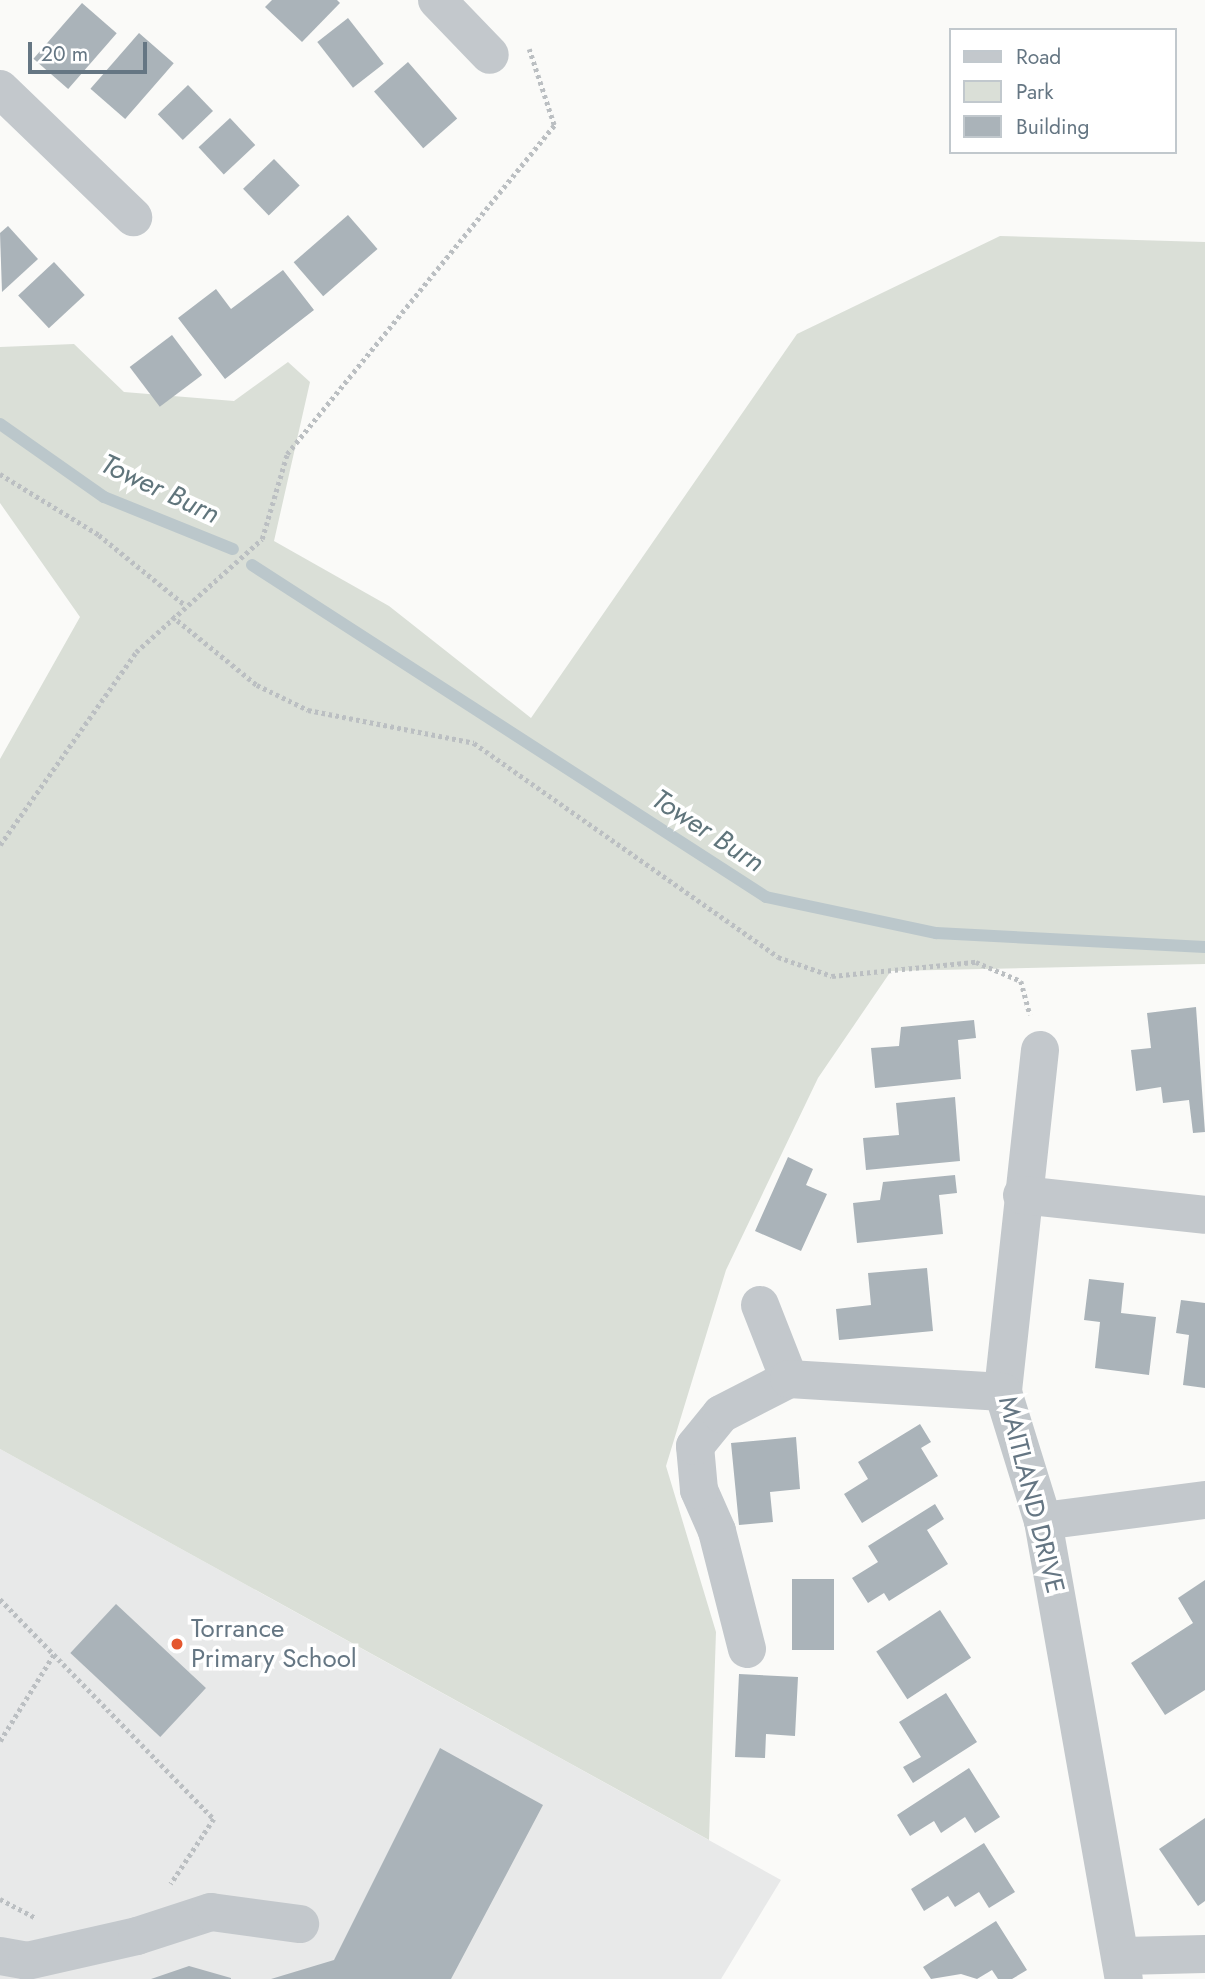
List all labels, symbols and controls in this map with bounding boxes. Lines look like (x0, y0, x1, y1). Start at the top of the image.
scale bar (32, 28, 150, 72)
legend (950, 28, 1177, 154)
text: 20 m (41, 39, 88, 69)
text: Road (1016, 42, 1061, 72)
text: Park (1016, 77, 1053, 107)
text: Building (1016, 112, 1089, 142)
water label: Tower Burn (95, 447, 225, 531)
water label: Tower Burn (646, 782, 770, 880)
street label: MAITLAND DRIVE (991, 1393, 1071, 1597)
place label: Torrance Primary School (191, 1613, 357, 1674)
marker: Torrance Primary School (169, 1636, 185, 1652)

